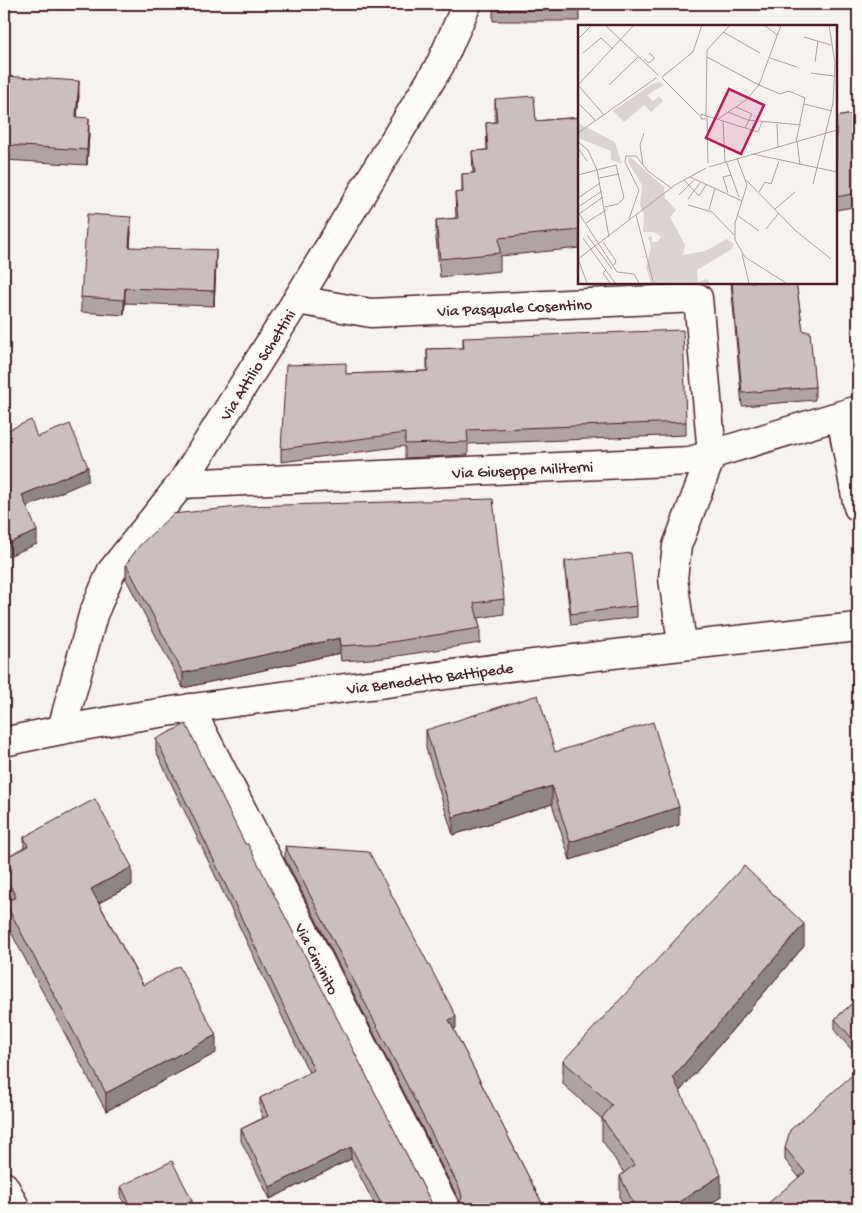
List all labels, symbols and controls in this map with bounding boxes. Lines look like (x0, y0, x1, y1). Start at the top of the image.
inset map (578, 25, 837, 284)
street label: Via Pasquale Cosentino (436, 297, 593, 323)
street label: Via Attilio Schettini (217, 307, 302, 426)
street label: Via Giuseppe Militerni (451, 459, 594, 485)
street label: Via Benedetto Battipede (345, 660, 515, 701)
street label: Via Ciminito (288, 920, 341, 999)

